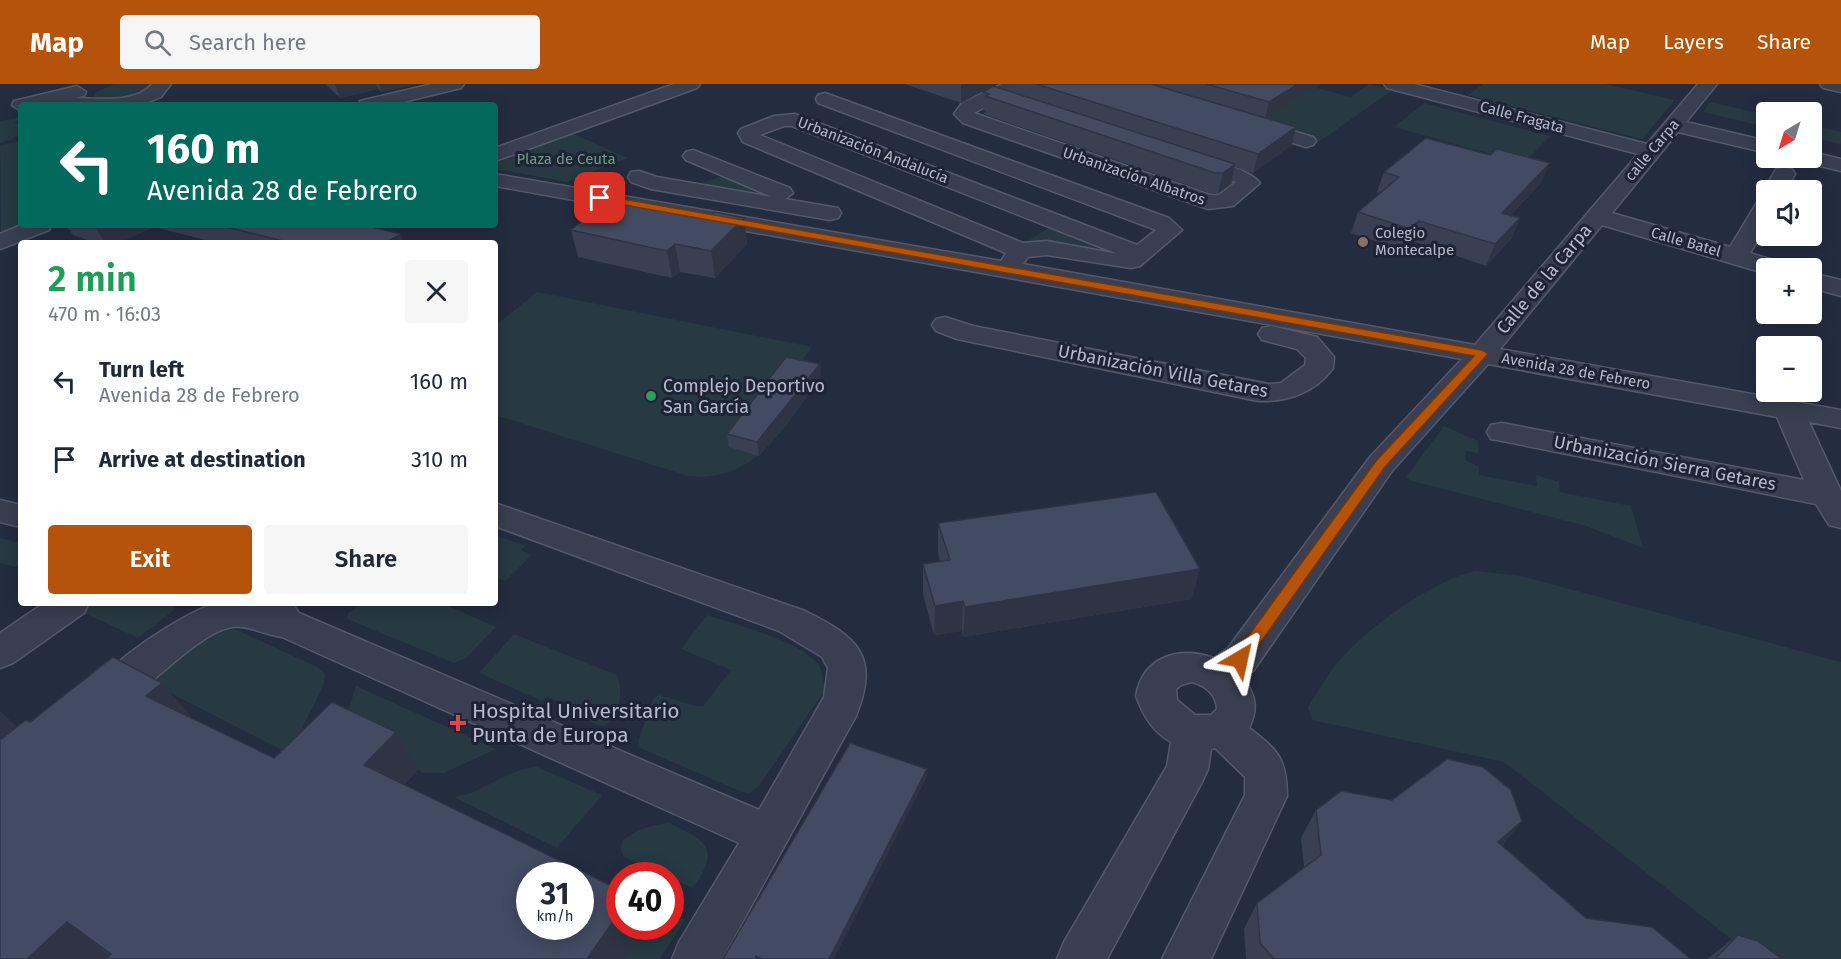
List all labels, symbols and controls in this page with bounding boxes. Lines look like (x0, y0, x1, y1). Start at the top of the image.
search box (120, 15, 540, 69)
text: Map (30, 26, 84, 59)
icon: search (141, 26, 174, 59)
text: Search here (189, 29, 307, 56)
text: Map (1590, 29, 1630, 55)
text: Layers (1663, 29, 1724, 55)
text: Share (1757, 29, 1811, 55)
street label: Calle Fragata (1478, 97, 1566, 137)
north arrow (1756, 102, 1822, 168)
map controls (1756, 102, 1822, 402)
street label: Urbanización Andalucía (795, 113, 951, 187)
street label: calle Carpa (1621, 115, 1683, 185)
text: 160 m (147, 124, 260, 174)
icon: left (48, 126, 126, 204)
street label: Urbanización Albatros (1060, 143, 1208, 209)
park label: Plaza de Ceuta (516, 150, 616, 168)
pin (574, 172, 625, 223)
text: Avenida 28 de Febrero (147, 175, 418, 207)
button: sound (1756, 180, 1822, 246)
icon: arrive (583, 181, 616, 214)
street label: Calle de la Carpa (1492, 220, 1596, 338)
street label: Calle Batel (1649, 223, 1724, 261)
place label: Colegio Montecalpe (1375, 224, 1454, 259)
marker: Colegio Montecalpe (1356, 235, 1370, 249)
text: 2 min (48, 257, 137, 301)
button: + (1756, 258, 1822, 324)
button: close (405, 260, 468, 323)
text: 470 m · 16:03 (48, 302, 161, 326)
button: − (1756, 336, 1822, 402)
street label: Urbanización Villa Getares (1056, 340, 1270, 402)
street label: Avenida 28 de Febrero (1500, 349, 1652, 393)
text: Turn left (99, 356, 184, 383)
icon: left (48, 365, 81, 398)
text: 160 m (410, 368, 468, 395)
place label: Complejo Deportivo San García (663, 375, 825, 418)
text: Avenida 28 de Febrero (99, 383, 300, 407)
marker: Complejo Deportivo San García (644, 389, 658, 403)
street label: Urbanización Sierra Getares (1552, 431, 1778, 495)
icon: arrive (48, 443, 81, 476)
text: Arrive at destination (99, 446, 306, 473)
text: 310 m (411, 446, 468, 473)
button: Exit (48, 525, 252, 594)
button: Share (264, 525, 468, 594)
position arrow (1208, 627, 1272, 691)
place label: Hospital Universitario Punta de Europa (472, 698, 680, 748)
marker: Hospital Universitario Punta de Europa (449, 714, 467, 732)
speed limit sign: 40 (606, 862, 684, 940)
text: 31 (541, 876, 569, 912)
text: km/h (536, 907, 574, 925)

